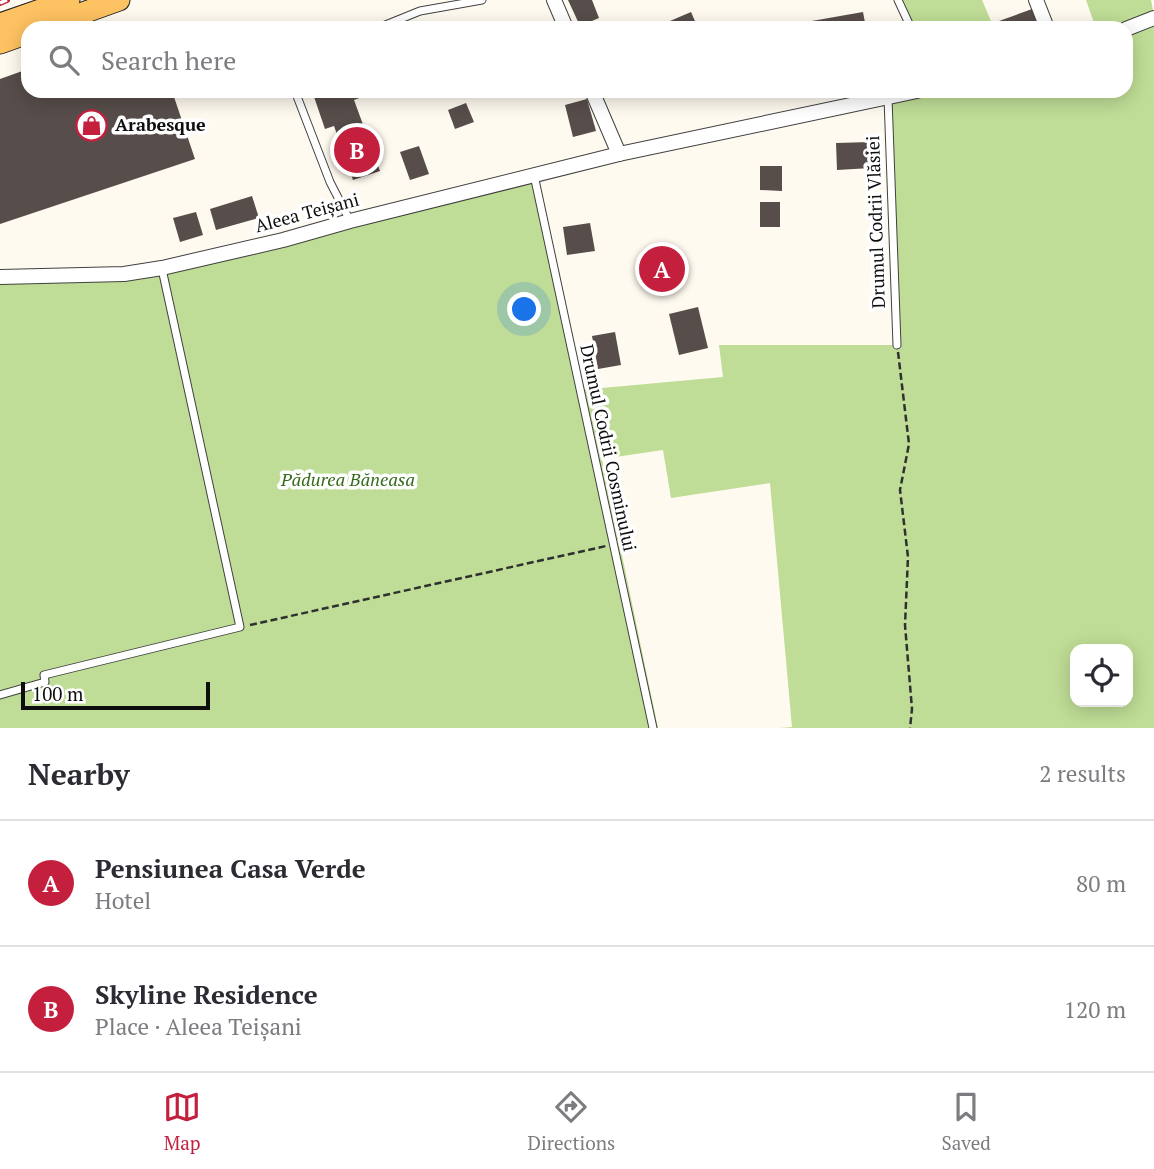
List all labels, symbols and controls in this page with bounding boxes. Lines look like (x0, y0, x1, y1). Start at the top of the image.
search box (21, 21, 1133, 98)
icon: search (45, 41, 83, 79)
text: Search here (101, 43, 236, 77)
shop icon: Arabesque (75, 108, 109, 142)
place label: Arabesque (115, 112, 206, 136)
pin: B (334, 124, 380, 176)
street label: Drumul Codrii Vlăsiei (860, 135, 890, 309)
street label: Aleea Teișani (252, 187, 361, 237)
pin: A (639, 243, 685, 295)
your location (507, 292, 541, 326)
street label: Drumul Codrii Cosminului (575, 342, 643, 553)
park label: Pădurea Băneasa (280, 467, 415, 491)
map controls (1070, 644, 1133, 707)
button: locate (1070, 644, 1133, 707)
scale bar (21, 679, 210, 711)
text: 100 m (32, 681, 83, 706)
text: Nearby (28, 754, 130, 794)
text: 2 results (1039, 758, 1126, 789)
text: Pensiunea Casa Verde (95, 851, 366, 885)
text: A (43, 868, 59, 899)
text: 80 m (1076, 868, 1126, 899)
text: Hotel (95, 885, 151, 916)
text: Skyline Residence (95, 977, 318, 1011)
text: B (44, 994, 58, 1025)
text: 120 m (1064, 994, 1126, 1025)
text: Place · Aleea Teișani (95, 1011, 302, 1042)
tab: Map (163, 1088, 201, 1155)
tab: Directions (528, 1088, 615, 1155)
tab: Saved (942, 1088, 991, 1155)

